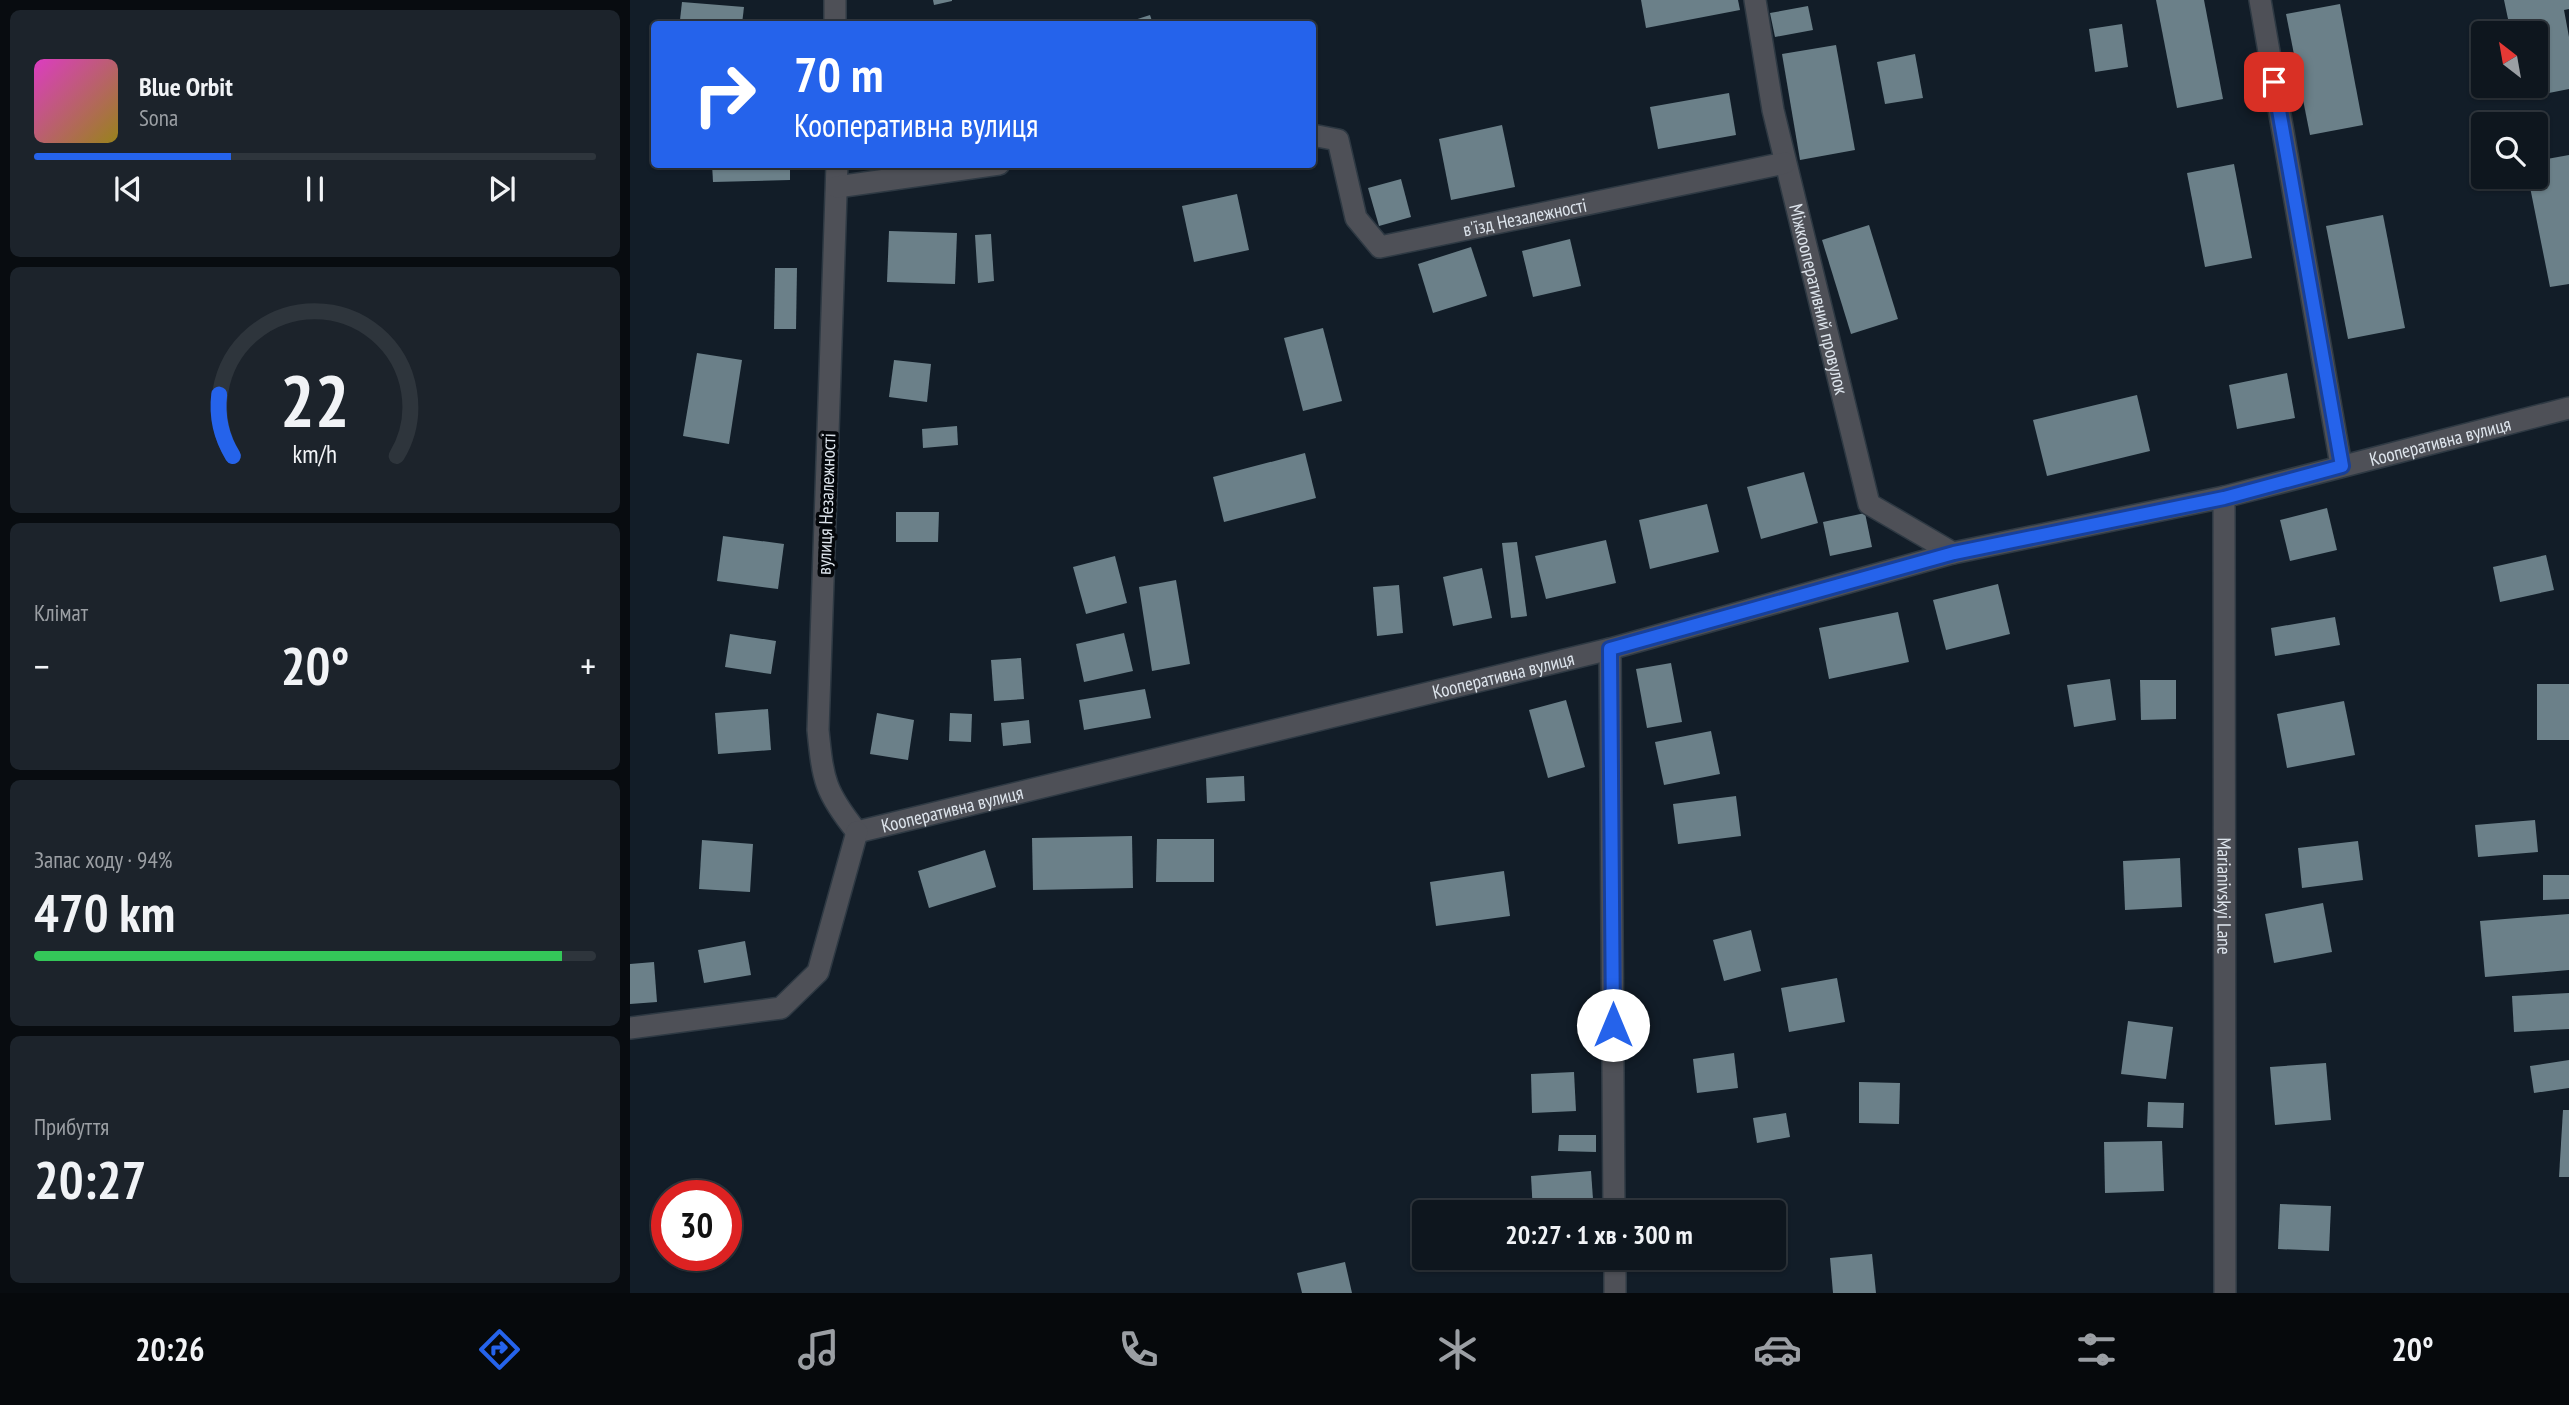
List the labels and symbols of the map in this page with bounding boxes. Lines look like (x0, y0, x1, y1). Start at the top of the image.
north arrow (2471, 21, 2548, 98)
pin (2244, 52, 2304, 112)
street label: в'їзд Незалежності (1461, 192, 1589, 242)
street label: Міжкооперативний провулок (1784, 201, 1854, 397)
street label: Кооперативна вулиця (2367, 411, 2513, 471)
street label: вулиця Незалежності (812, 433, 840, 575)
street label: Кооперативна вулиця (1430, 646, 1577, 704)
street label: Кооперативна вулиця (879, 780, 1026, 838)
street label: Marianivskyi Lane (2212, 837, 2237, 955)
position arrow (1576, 988, 1650, 1062)
speed limit sign: 30 (651, 1180, 742, 1271)

